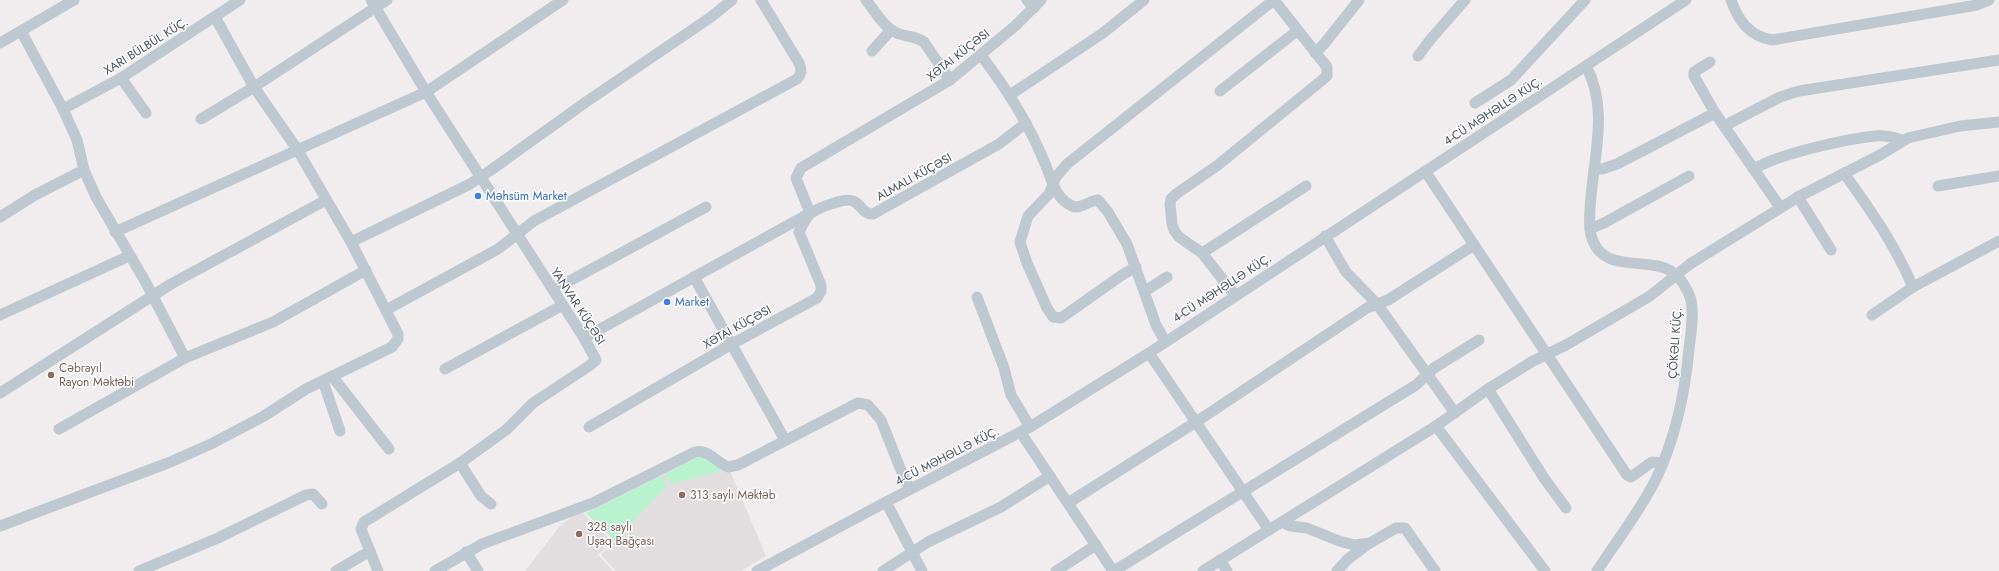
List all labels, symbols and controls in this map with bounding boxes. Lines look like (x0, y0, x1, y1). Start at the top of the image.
street label: XARI BÜLBÜL KÜÇ. (100, 13, 192, 79)
street label: XƏTAI KÜÇƏSI (923, 25, 993, 85)
street label: 4-CÜ MƏHƏLLƏ KÜÇ. (1440, 72, 1546, 150)
street label: ALMALI KÜÇƏSI (873, 149, 955, 205)
place label: Məhsüm Market (486, 187, 567, 205)
marker: Məhsüm Market (473, 191, 483, 201)
street label: 4-CÜ MƏHƏLLƏ KÜÇ. (1169, 249, 1275, 327)
street label: YANVAR KÜÇƏSI (546, 264, 610, 348)
place label: Market (675, 293, 709, 311)
marker: Market (662, 297, 672, 307)
street label: XƏTAI KÜÇƏSI (700, 301, 774, 353)
street label: ÇÖKƏLI KÜÇ. (1664, 307, 1686, 379)
place label: Cəbrayıl Rayon Məktəbi (59, 359, 134, 391)
marker: Cəbrayıl Rayon Məktəbi (46, 370, 56, 380)
street label: 4-CÜ MƏHƏLLƏ KÜÇ. (892, 422, 1002, 490)
place label: 313 saylı Məktəb (690, 486, 776, 504)
marker: 313 saylı Məktəb (677, 490, 687, 500)
place label: 328 saylı Uşaq Bağçası (587, 518, 654, 550)
marker: 328 saylı Uşaq Bağçası (574, 529, 584, 539)

